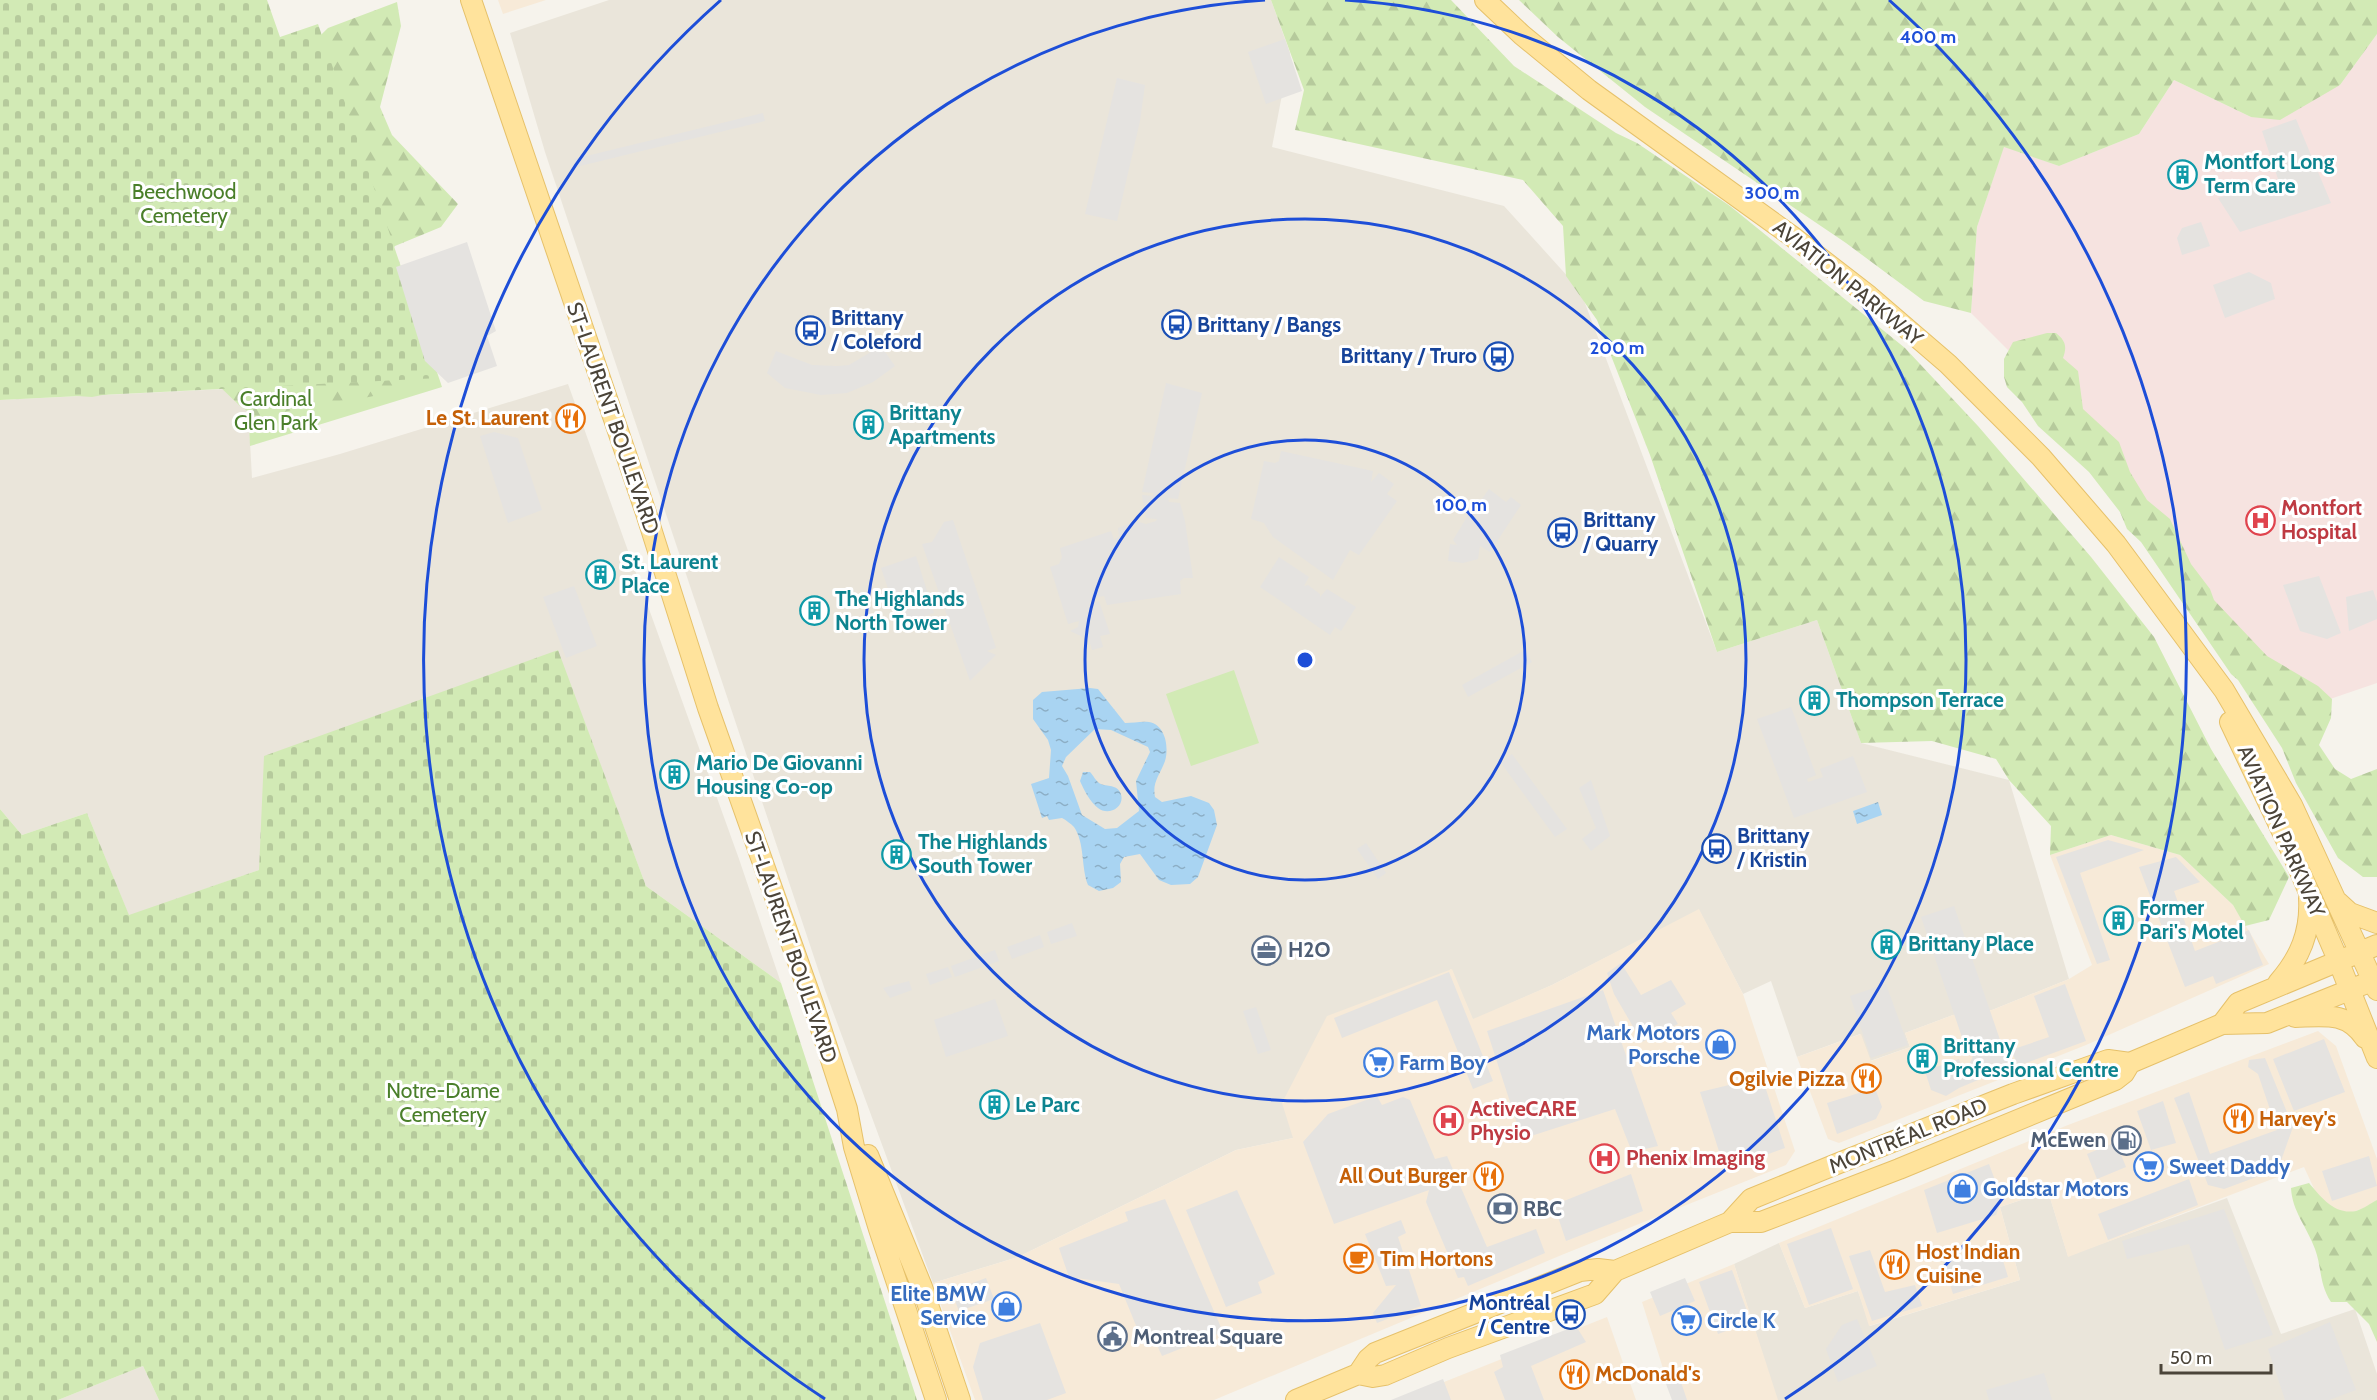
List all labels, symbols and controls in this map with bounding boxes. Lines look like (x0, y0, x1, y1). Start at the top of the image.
text: 400 m (1900, 26, 1956, 48)
place label: Montfort Long Term Care (2204, 149, 2335, 198)
building icon: Montfort Long Term Care (2167, 158, 2199, 190)
park label: Beechwood Cemetery (132, 179, 236, 228)
text: 300 m (1745, 182, 1799, 204)
street label: AVIATION PARKWAY (1768, 215, 1929, 351)
street label: ST-LAURENT BOULEVARD (562, 299, 665, 537)
place label: Brittany / Coleford (830, 305, 922, 354)
bus stop icon: Brittany / Bangs (1160, 309, 1192, 341)
place label: Brittany / Bangs (1197, 312, 1341, 337)
bus stop icon: Brittany / Coleford (794, 314, 826, 346)
text: 200 m (1590, 337, 1644, 359)
bus stop icon: Brittany / Truro (1482, 340, 1514, 372)
place label: Brittany / Truro (1340, 343, 1477, 368)
park label: Cardinal Glen Park (234, 386, 319, 435)
place label: Brittany Apartments (889, 400, 996, 449)
restaurant icon: Le St. Laurent (554, 402, 586, 434)
place label: Le St. Laurent (426, 405, 549, 430)
building icon: Brittany Apartments (852, 409, 884, 441)
text: 100 m (1435, 494, 1487, 516)
place label: Montfort Hospital (2281, 495, 2362, 544)
hospital icon: Montfort Hospital (2244, 504, 2276, 536)
place label: Brittany / Quarry (1582, 507, 1659, 556)
bus stop icon: Brittany / Quarry (1546, 516, 1578, 548)
place label: St. Laurent Place (621, 549, 718, 598)
building icon: St. Laurent Place (584, 558, 616, 590)
place label: The Highlands North Tower (835, 586, 964, 635)
building icon: The Highlands North Tower (798, 595, 830, 627)
centre of rings (1295, 650, 1315, 670)
building icon: Thompson Terrace (1799, 684, 1831, 716)
place label: Thompson Terrace (1836, 687, 2004, 712)
street label: AVIATION PARKWAY (2232, 741, 2331, 922)
place label: Mario De Giovanni Housing Co-op (696, 750, 863, 799)
building icon: Mario De Giovanni Housing Co-op (659, 759, 691, 791)
place label: Brittany / Kristin (1736, 823, 1810, 872)
street label: ST-LAURENT BOULEVARD (740, 828, 843, 1066)
place label: The Highlands South Tower (918, 829, 1047, 878)
bus stop icon: Brittany / Kristin (1700, 832, 1732, 864)
building icon: The Highlands South Tower (881, 838, 913, 870)
place label: Former Pari's Motel (2139, 895, 2244, 944)
building icon: Former Pari's Motel (2102, 904, 2134, 936)
building icon: Brittany Place (1871, 928, 1903, 960)
place label: Brittany Place (1908, 931, 2034, 956)
office icon: H2O (1251, 934, 1283, 966)
place label: H2O (1288, 937, 1330, 962)
place label: Mark Motors Porsche (1586, 1020, 1700, 1069)
shop icon: Mark Motors Porsche (1705, 1029, 1737, 1061)
place label: Brittany Professional Centre (1943, 1033, 2119, 1082)
building icon: Brittany Professional Centre (1906, 1042, 1938, 1074)
supermarket icon: Farm Boy (1362, 1047, 1394, 1079)
place label: Farm Boy (1399, 1050, 1486, 1075)
restaurant icon: Ogilvie Pizza (1850, 1063, 1882, 1095)
place label: Ogilvie Pizza (1729, 1066, 1846, 1091)
park label: Notre-Dame Cemetery (386, 1078, 500, 1127)
building icon: Le Parc (978, 1089, 1010, 1121)
place label: Le Parc (1015, 1092, 1080, 1117)
street label: MONTRÉAL ROAD (1825, 1092, 1991, 1179)
place label: ActiveCARE Physio (1470, 1096, 1577, 1145)
restaurant icon: Harvey's (2222, 1103, 2254, 1135)
hospital icon: ActiveCARE Physio (1433, 1105, 1465, 1137)
place label: Harvey's (2259, 1106, 2336, 1131)
fuel station icon: McEwen (2111, 1124, 2143, 1156)
place label: McEwen (2030, 1127, 2106, 1152)
hospital icon: Phenix Imaging (1589, 1142, 1621, 1174)
place label: Phenix Imaging (1626, 1145, 1766, 1170)
supermarket icon: Sweet Daddy (2132, 1151, 2164, 1183)
place label: Sweet Daddy (2169, 1154, 2291, 1179)
restaurant icon: All Out Burger (1472, 1160, 1504, 1192)
place label: All Out Burger (1339, 1163, 1467, 1188)
shop icon: Goldstar Motors (1946, 1173, 1978, 1205)
place label: Goldstar Motors (1983, 1176, 2129, 1201)
bank icon: RBC (1486, 1193, 1518, 1225)
place label: RBC (1523, 1196, 1562, 1221)
place label: Host Indian Cuisine (1916, 1239, 2020, 1288)
cafe icon: Tim Hortons (1343, 1243, 1375, 1275)
place label: Tim Hortons (1380, 1246, 1493, 1271)
restaurant icon: Host Indian Cuisine (1879, 1248, 1911, 1280)
place label: Elite BMW Service (890, 1281, 987, 1330)
shop icon: Elite BMW Service (991, 1290, 1023, 1322)
place label: Montréal / Centre (1469, 1290, 1550, 1339)
bus stop icon: Montréal / Centre (1555, 1299, 1587, 1331)
supermarket icon: Circle K (1670, 1305, 1702, 1337)
place label: Circle K (1707, 1308, 1777, 1333)
public building icon: Montreal Square (1096, 1321, 1128, 1353)
place label: Montreal Square (1133, 1324, 1283, 1349)
scale bar (2161, 1337, 2270, 1375)
text: 50 m (2170, 1347, 2212, 1369)
restaurant icon: McDonald's (1558, 1358, 1590, 1390)
place label: McDonald's (1595, 1361, 1701, 1386)

